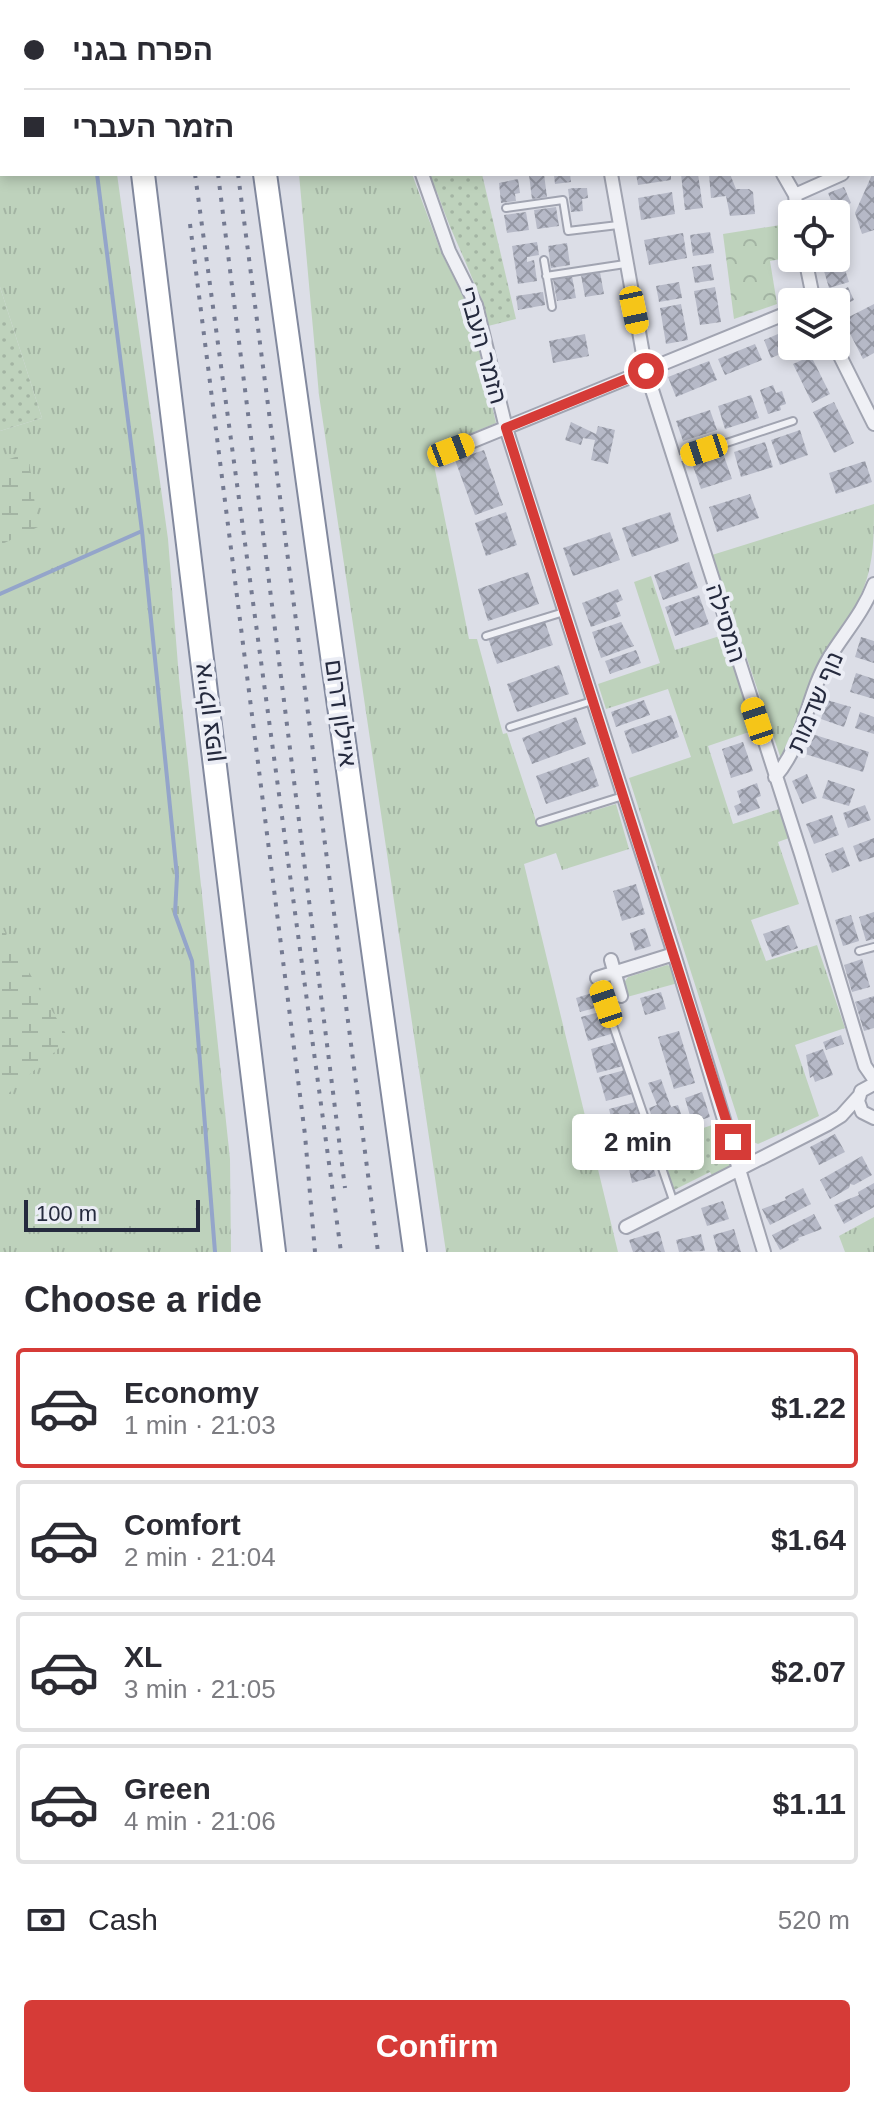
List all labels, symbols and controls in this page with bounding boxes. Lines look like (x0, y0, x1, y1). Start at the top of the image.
text: הפרח בגני (72, 33, 213, 66)
text: הזמר העברי (72, 110, 234, 143)
map controls (778, 200, 850, 360)
button: locate (778, 200, 850, 272)
street label: הזמר העברי (453, 283, 513, 407)
car (617, 284, 651, 336)
button: layers (778, 288, 850, 360)
route start (628, 353, 664, 389)
car (424, 430, 478, 470)
car (677, 431, 731, 469)
street label: המסילה (701, 580, 751, 666)
street label: נוף שדמות (782, 648, 848, 756)
street label: איילון דרום (320, 658, 362, 768)
street label: איילון צפון (189, 662, 227, 764)
car (738, 694, 776, 748)
car (587, 977, 625, 1031)
callout: 2 min (573, 1114, 705, 1170)
route end (715, 1124, 751, 1160)
text: 2 min (604, 1127, 672, 1157)
scale bar (24, 1196, 200, 1232)
text: 100 m (36, 1201, 97, 1226)
text: Choose a ride (24, 1279, 262, 1320)
icon: car (28, 1372, 100, 1444)
text: Economy (124, 1376, 259, 1409)
text: $1.22 (771, 1391, 846, 1424)
text: 1 min · 21:03 (124, 1410, 276, 1440)
icon: car (28, 1504, 100, 1576)
text: Comfort (124, 1508, 241, 1541)
text: $1.64 (771, 1523, 846, 1556)
text: 2 min · 21:04 (124, 1542, 276, 1572)
icon: car (28, 1636, 100, 1708)
text: XL (124, 1640, 162, 1673)
text: $2.07 (771, 1655, 846, 1688)
text: 3 min · 21:05 (124, 1674, 276, 1704)
icon: car (28, 1768, 100, 1840)
text: Green (124, 1772, 211, 1805)
text: $1.11 (773, 1787, 846, 1820)
text: 4 min · 21:06 (124, 1806, 276, 1836)
icon: cash (24, 1898, 68, 1942)
text: Cash (88, 1903, 158, 1936)
text: 520 m (778, 1905, 850, 1935)
button: Confirm (24, 2000, 850, 2092)

